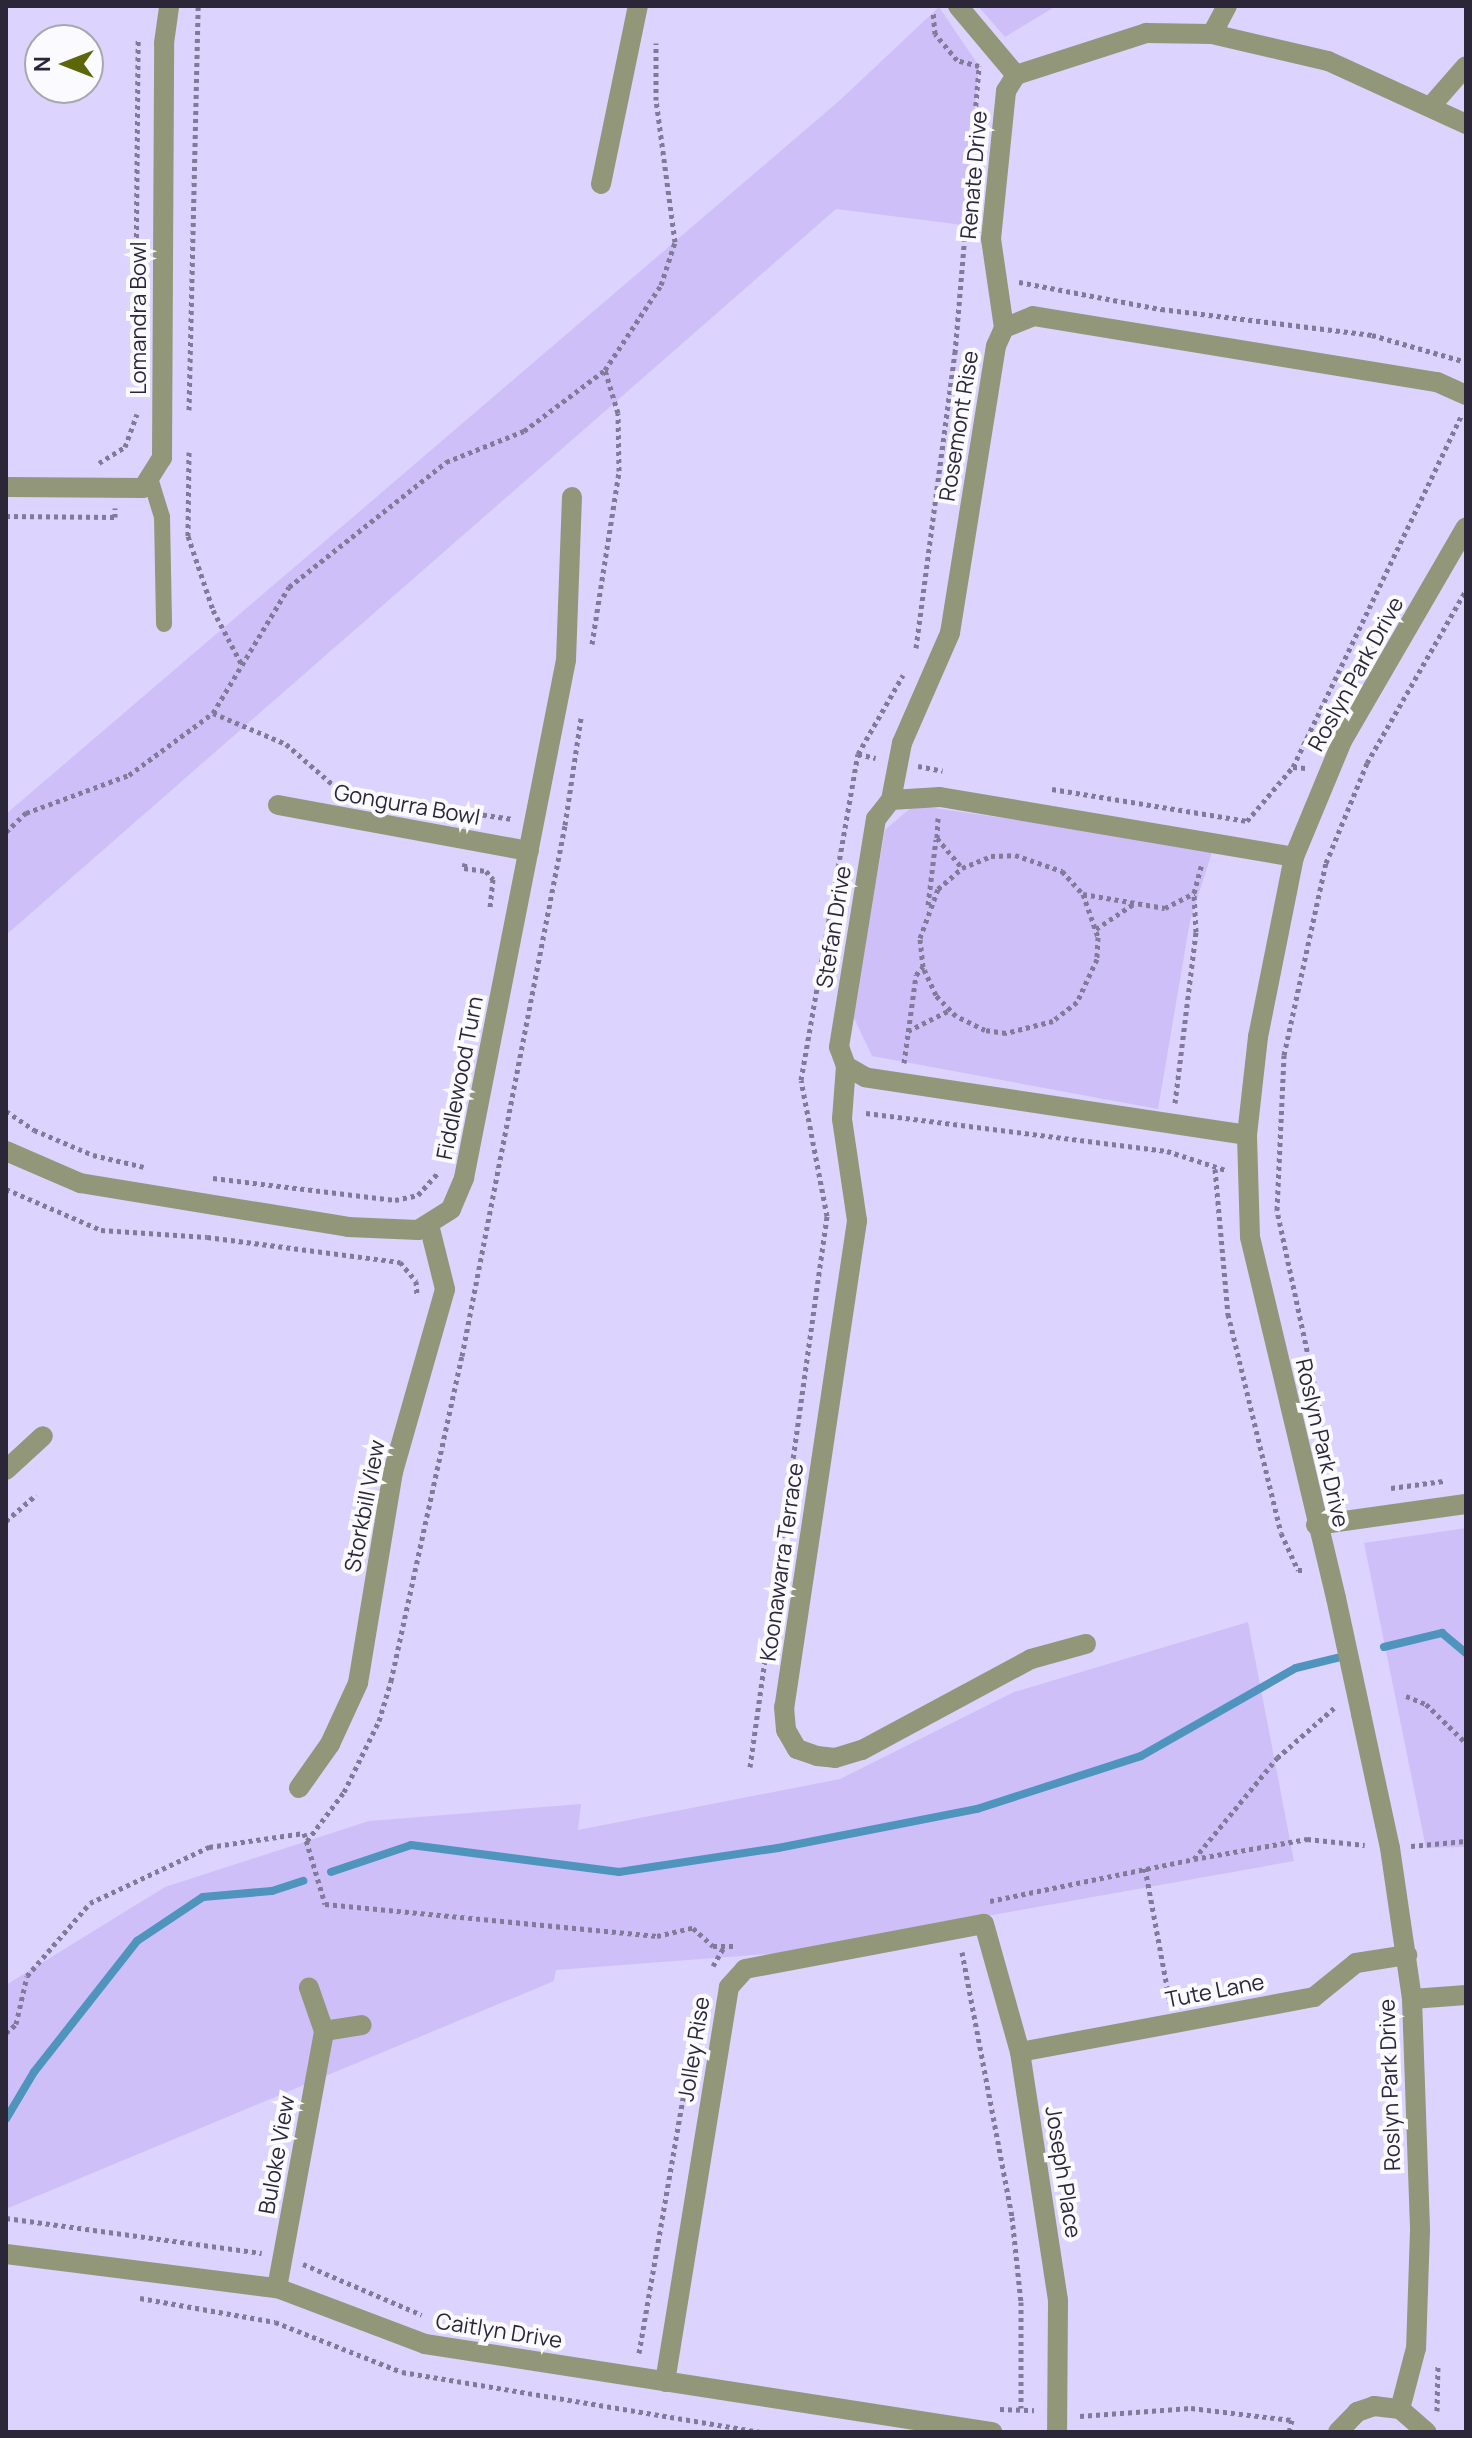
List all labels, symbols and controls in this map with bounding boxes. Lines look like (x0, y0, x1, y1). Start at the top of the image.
north arrow (24, 24, 104, 104)
text: N (27, 56, 57, 72)
street label: Renate Drive (955, 110, 993, 240)
street label: Lomandra Bowl (126, 241, 152, 395)
street label: Rosemont Rise (934, 349, 984, 503)
street label: Roslyn Park Drive (1303, 592, 1409, 756)
street label: Gongurra Bowl (332, 779, 482, 831)
street label: Stefan Drive (811, 864, 857, 990)
street label: Fiddlewood Turn (431, 994, 489, 1162)
street label: Roslyn Park Drive (1290, 1356, 1354, 1530)
street label: Storkbill View (339, 1438, 391, 1574)
street label: Koonawarra Terrace (755, 1461, 809, 1663)
street label: Tute Lane (1163, 1968, 1267, 2014)
street label: Jolley Rise (673, 1995, 715, 2103)
street label: Roslyn Park Drive (1374, 1998, 1406, 2172)
street label: Buloke View (254, 2094, 300, 2216)
street label: Joseph Place (1040, 2104, 1086, 2240)
street label: Caitlyn Drive (434, 2308, 564, 2354)

